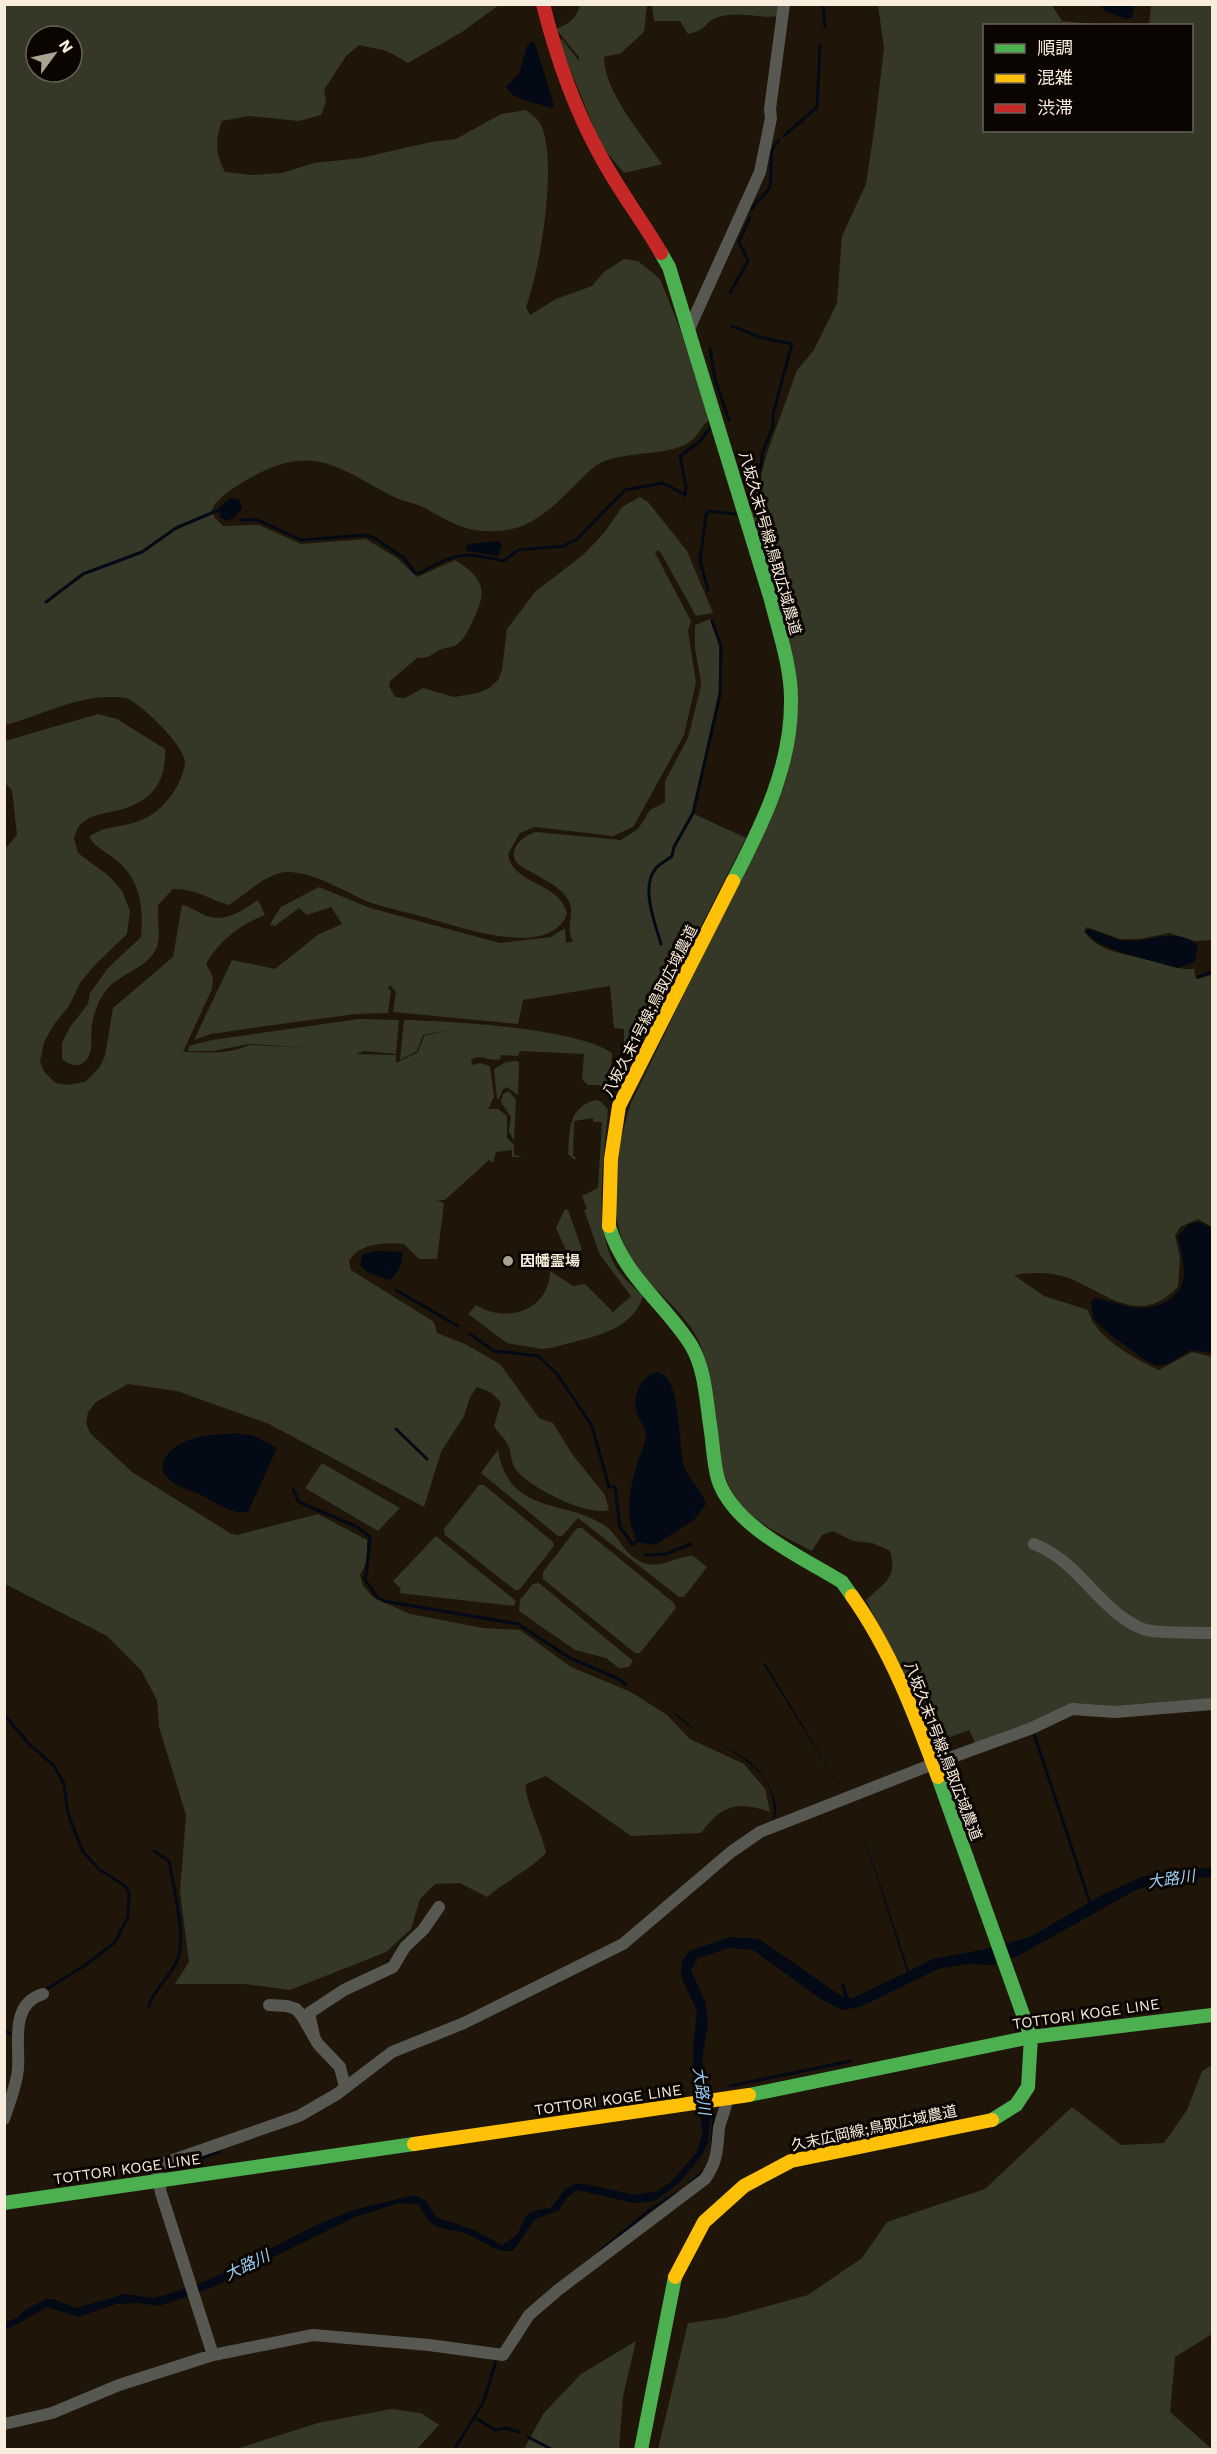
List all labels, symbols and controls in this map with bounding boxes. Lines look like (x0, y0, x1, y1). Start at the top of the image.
north arrow (24, 24, 84, 84)
legend (983, 24, 1193, 132)
text: N (55, 36, 77, 56)
text: 順調 (1037, 37, 1073, 58)
text: 混雑 (1037, 67, 1073, 88)
text: 渋滞 (1037, 97, 1073, 118)
street label: 八坂久末1号線;鳥取広域農道 (735, 449, 805, 637)
street label: 八坂久末1号線;鳥取広域農道 (599, 922, 701, 1100)
place label: 因幡霊場 (520, 1252, 580, 1270)
marker: 因幡霊場 (501, 1254, 515, 1268)
street label: 八坂久末1号線;鳥取広域農道 (900, 1659, 986, 1843)
water label: 大路川 (1146, 1866, 1198, 1892)
street label: TOTTORI KOGE LINE (1011, 1995, 1161, 2033)
water label: 大路川 (690, 2066, 715, 2118)
street label: TOTTORI KOGE LINE (533, 2081, 683, 2119)
street label: 久末広岡線;鳥取広域農道 (789, 2102, 959, 2154)
street label: TOTTORI KOGE LINE (52, 2150, 202, 2188)
water label: 大路川 (221, 2245, 275, 2284)

